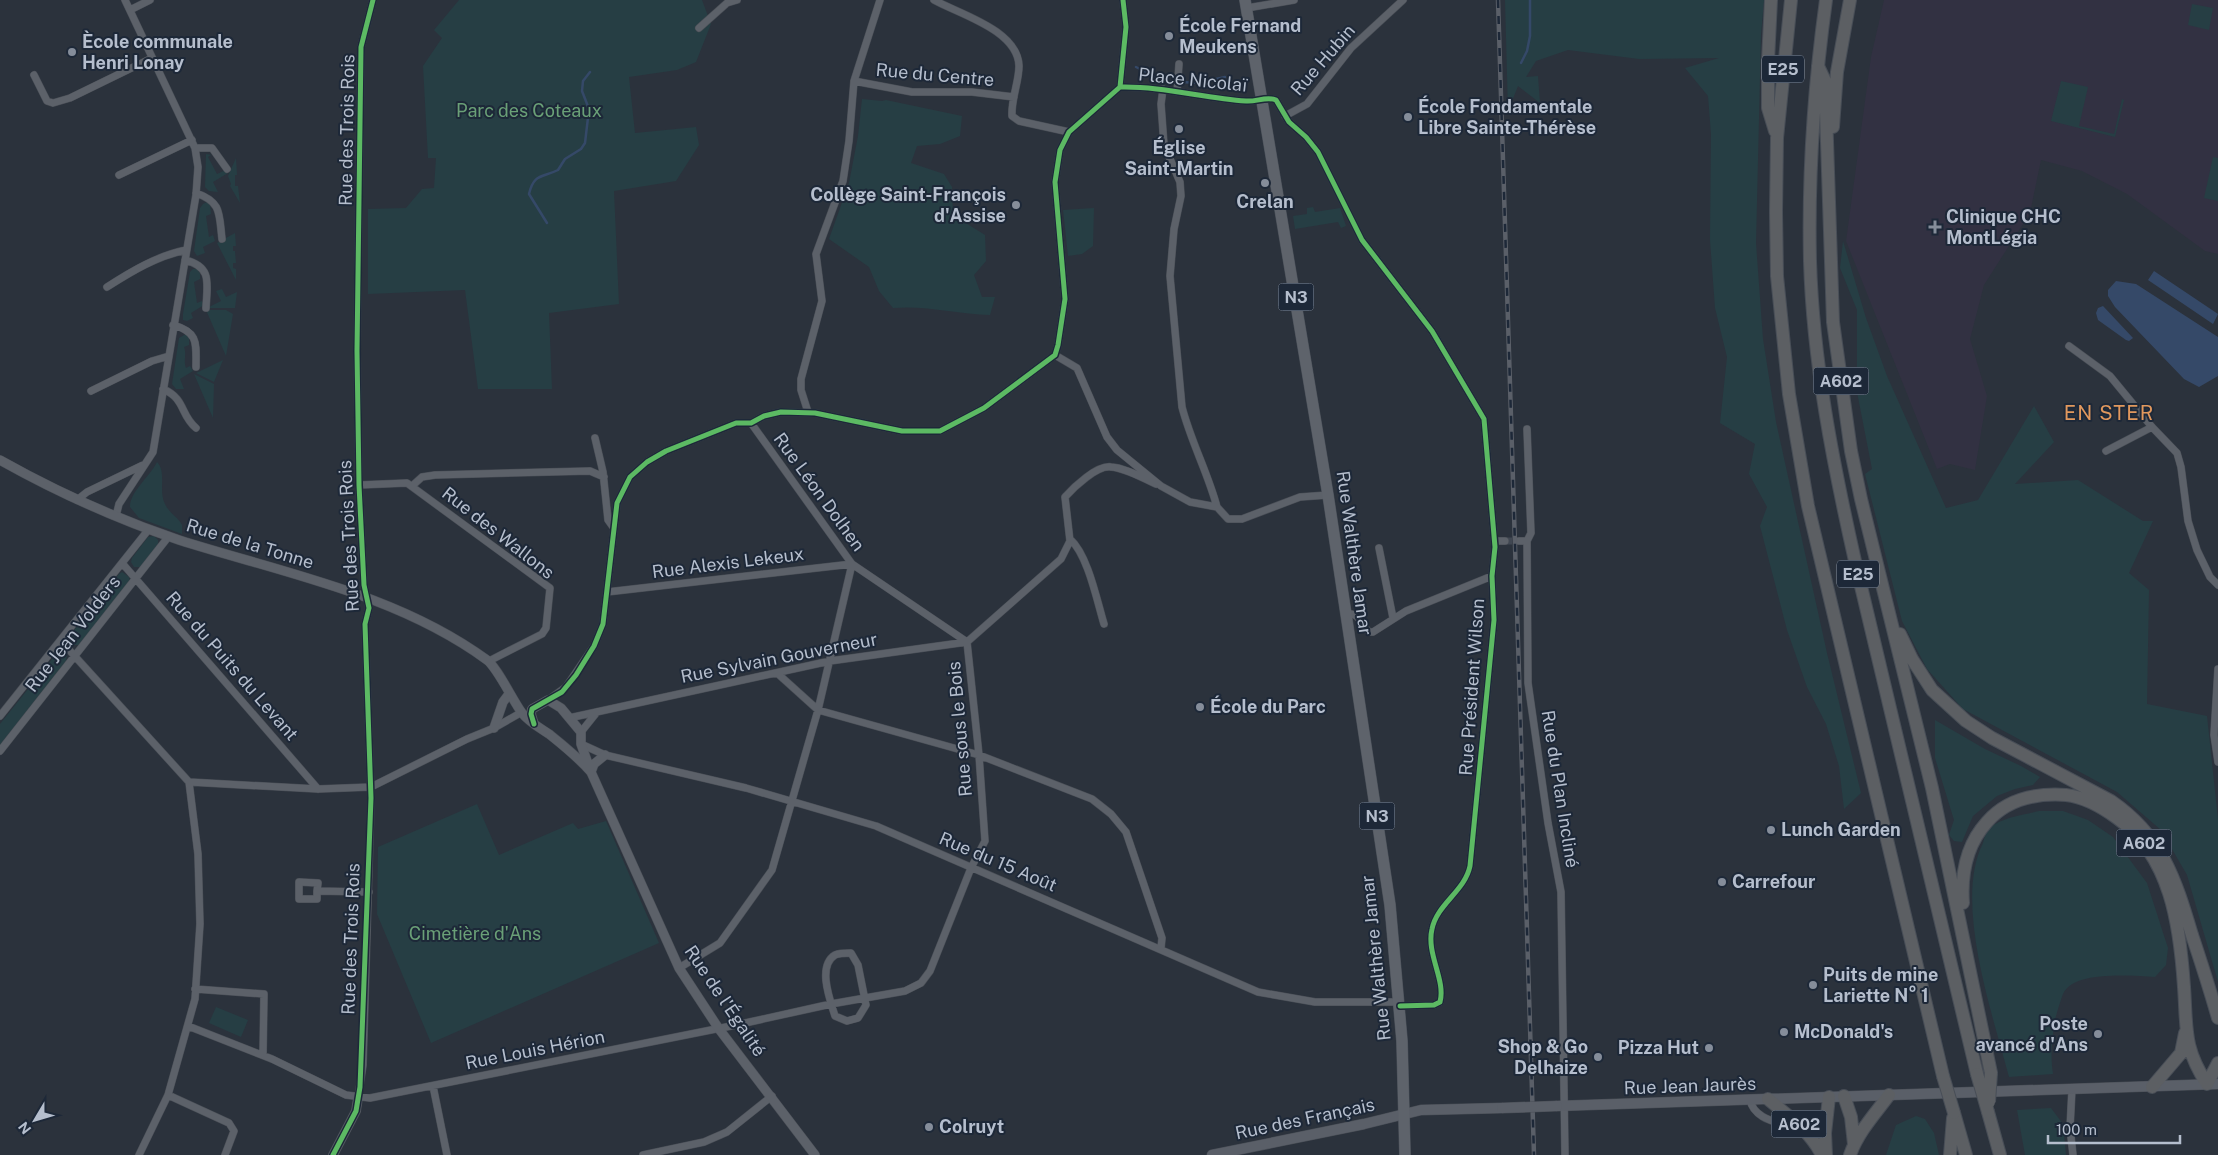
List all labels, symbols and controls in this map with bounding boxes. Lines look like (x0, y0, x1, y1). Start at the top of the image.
place label: École Fernand Meukens (1179, 14, 1301, 57)
street label: Rue Hubin (1286, 20, 1359, 99)
place label: Ècole communale Henri Lonay (82, 30, 233, 73)
marker: École Fernand Meukens (1163, 30, 1175, 42)
marker: Ècole communale Henri Lonay (66, 46, 78, 58)
street label: Rue des Trois Rois (335, 54, 358, 206)
road number: E25 (1762, 56, 1804, 82)
street label: Rue du Centre (875, 59, 995, 90)
street label: Place Nicolaï (1137, 63, 1249, 96)
place label: École Fondamentale Libre Sainte-Thérèse (1418, 95, 1596, 138)
park label: Parc des Coteaux (456, 100, 602, 121)
marker: École Fondamentale Libre Sainte-Thérèse (1402, 111, 1414, 123)
marker: Église Saint-Martin (1173, 123, 1185, 135)
place label: Église Saint-Martin (1124, 136, 1234, 179)
marker: Crelan (1259, 177, 1271, 189)
place label: Collège Saint-François d'Assise (810, 184, 1006, 226)
place label: Crelan (1236, 191, 1294, 212)
marker: Collège Saint-François d'Assise (1010, 199, 1022, 211)
place label: Clinique CHC MontLégia (1946, 206, 2061, 248)
marker: Clinique CHC MontLégia (1928, 220, 1942, 234)
road number: N3 (1278, 284, 1314, 310)
road number: A602 (1814, 368, 1868, 394)
district label: EN STER (2064, 401, 2154, 425)
street label: Rue Léon Dolhen (769, 428, 869, 555)
street label: Rue des Trois Rois (334, 460, 363, 612)
street label: Rue Walthère Jamar (1333, 469, 1376, 637)
street label: Rue des Wallons (438, 482, 559, 583)
street label: Rue de la Tonne (184, 514, 316, 573)
street label: Rue Alexis Lekeux (651, 543, 805, 582)
road number: E25 (1837, 560, 1879, 588)
street label: Rue Jean Volders (21, 571, 125, 696)
street label: Rue du Puits du Levant (162, 587, 303, 744)
street label: Rue Président Wilson (1455, 598, 1488, 776)
street label: Rue Sylvain Gouverneur (679, 628, 879, 687)
street label: Rue sous le Bois (943, 661, 976, 797)
place label: École du Parc (1210, 695, 1326, 717)
marker: École du Parc (1194, 701, 1206, 713)
street label: Rue du Plan Incliné (1538, 709, 1583, 869)
road number: N3 (1360, 802, 1394, 829)
place label: Lunch Garden (1781, 819, 1901, 840)
marker: Lunch Garden (1765, 824, 1777, 836)
street label: Rue du 15 Août (936, 827, 1060, 896)
road number: A602 (2116, 830, 2172, 856)
street label: Rue des Trois Rois (337, 863, 364, 1015)
place label: Carrefour (1732, 871, 1816, 892)
street label: Rue Walthère Jamar (1356, 874, 1395, 1042)
marker: Carrefour (1716, 876, 1728, 888)
park label: Cimetière d'Ans (409, 923, 541, 944)
street label: Rue de l'Égalité (680, 941, 771, 1060)
place label: Puits de mine Lariette N° 1 (1823, 964, 1938, 1006)
marker: Puits de mine Lariette N° 1 (1807, 979, 1819, 991)
place label: Poste avancé d'Ans (1975, 1013, 2088, 1055)
place label: McDonald's (1794, 1021, 1893, 1042)
street label: Rue Louis Hérion (463, 1026, 606, 1073)
marker: McDonald's (1778, 1026, 1790, 1038)
marker: Poste avancé d'Ans (2092, 1028, 2104, 1040)
place label: Shop & Go Delhaize (1497, 1036, 1588, 1078)
place label: Pizza Hut (1618, 1037, 1699, 1058)
marker: Pizza Hut (1703, 1042, 1715, 1054)
marker: Shop & Go Delhaize (1592, 1051, 1604, 1063)
street label: Rue Jean Jaurès (1623, 1073, 1756, 1098)
street label: Rue des Français (1233, 1093, 1376, 1144)
north arrow (10, 1095, 60, 1145)
road number: A602 (1772, 1110, 1826, 1138)
scale bar (2048, 1112, 2180, 1144)
place label: Colruyt (939, 1116, 1004, 1137)
text: N (15, 1119, 34, 1137)
marker: Colruyt (923, 1121, 935, 1133)
text: 100 m (2056, 1121, 2097, 1138)

